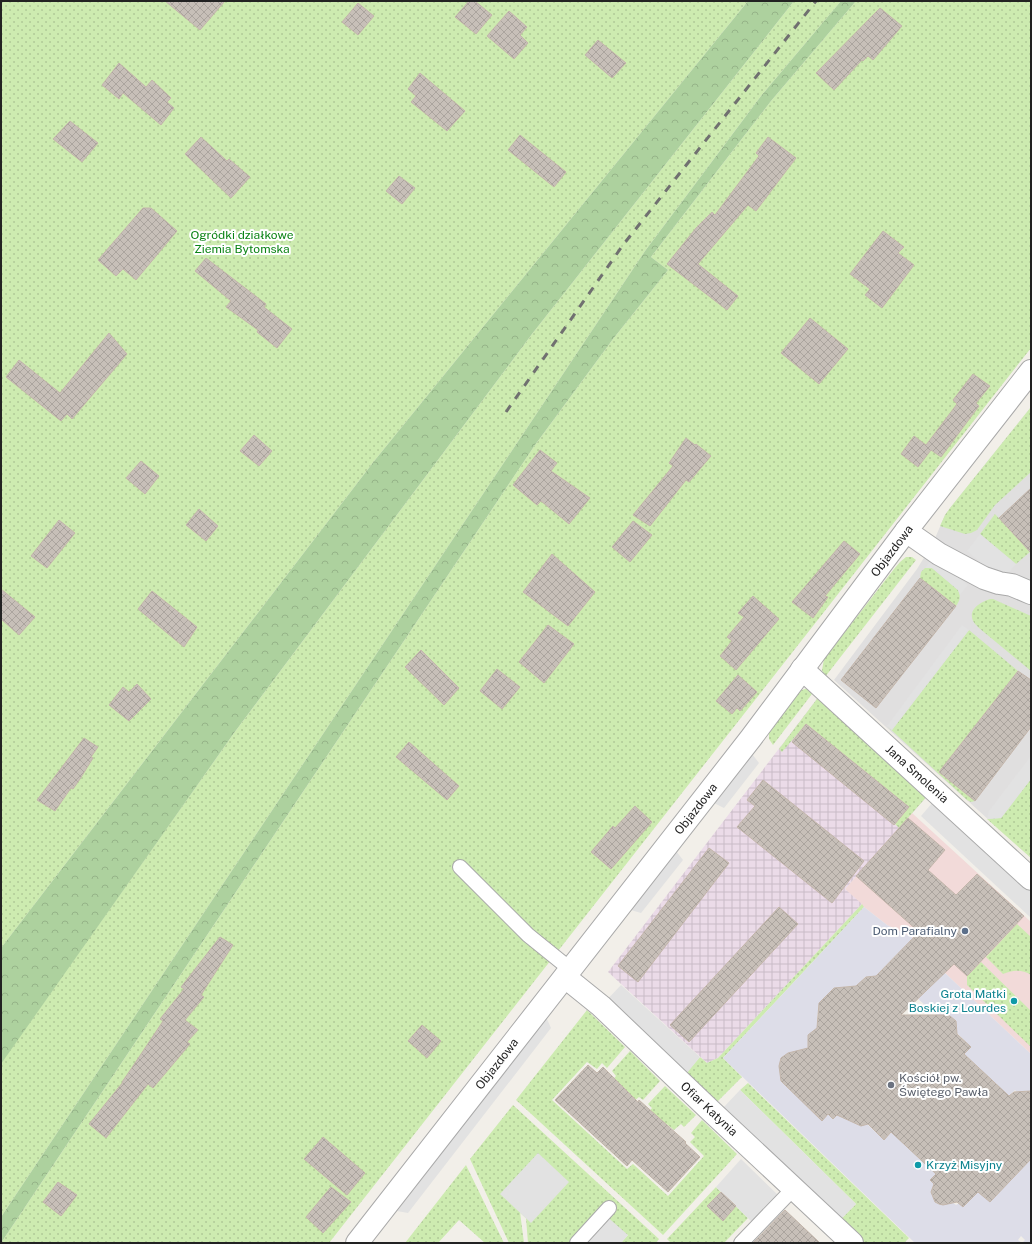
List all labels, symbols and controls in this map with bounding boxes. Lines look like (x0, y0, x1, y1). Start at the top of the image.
park label: Ogródki działkowe Ziemia Bytomska (190, 228, 294, 256)
street label: Objazdowa (868, 522, 916, 580)
street label: Jana Smolenia (883, 742, 951, 806)
street label: Objazdowa (672, 781, 720, 837)
place label: Dom Parafialny (873, 924, 958, 938)
marker: Dom Parafialny (960, 926, 970, 936)
place label: Grota Matki Boskiej z Lourdes (909, 987, 1006, 1015)
marker: Grota Matki Boskiej z Lourdes (1009, 996, 1019, 1006)
street label: Objazdowa (473, 1036, 521, 1092)
place label: Kościół pw. Świętego Pawła (899, 1071, 988, 1099)
street label: Ofiar Katynia (678, 1079, 740, 1139)
marker: Kościół pw. Świętego Pawła (886, 1080, 896, 1090)
place label: Krzyż Misyjny (926, 1158, 1003, 1172)
marker: Krzyż Misyjny (913, 1160, 923, 1170)

